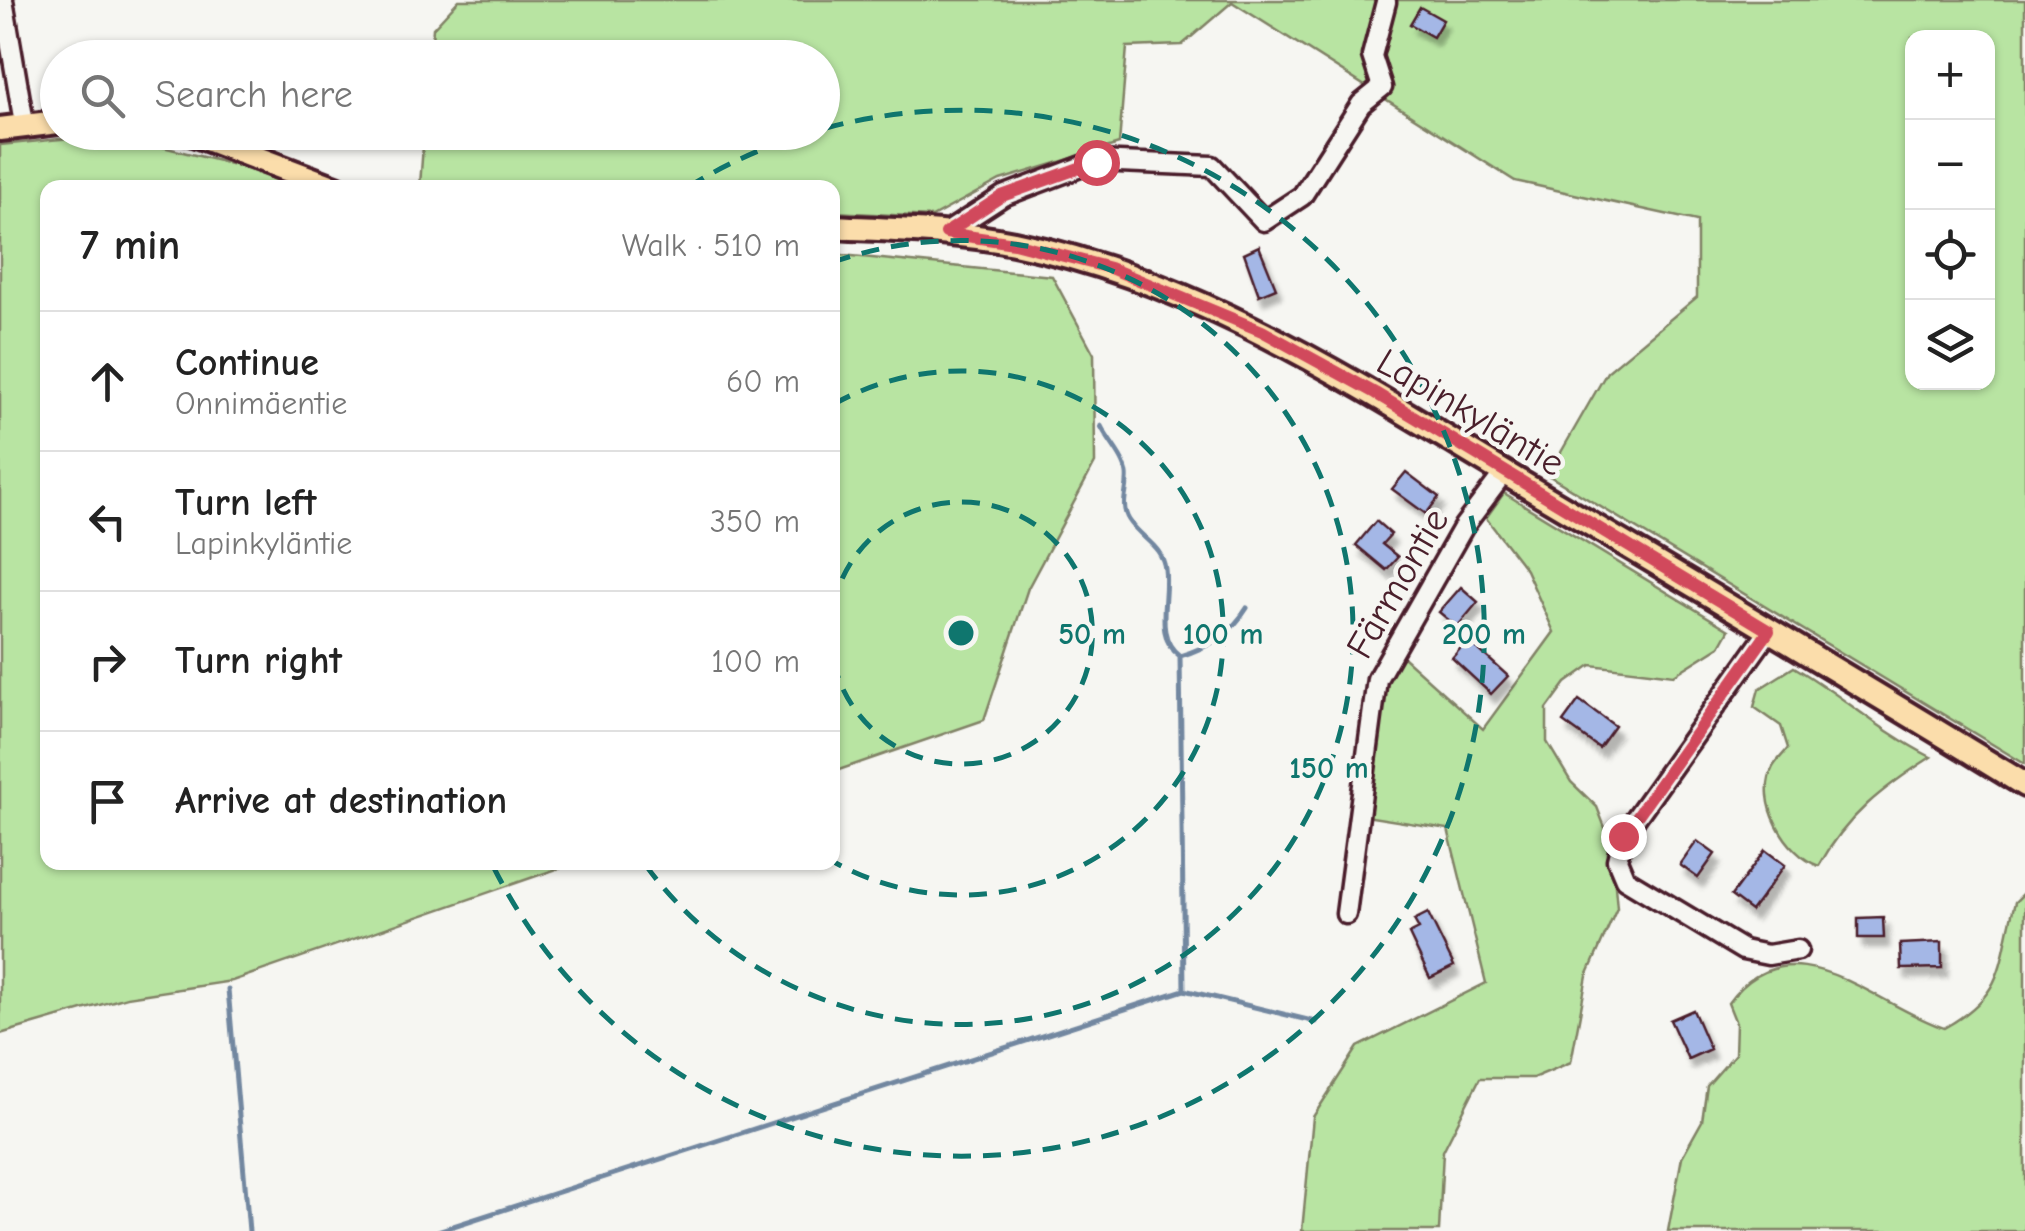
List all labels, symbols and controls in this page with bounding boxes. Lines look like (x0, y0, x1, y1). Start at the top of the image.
map controls (1905, 30, 1995, 390)
button: + (1905, 30, 1995, 120)
search box (40, 40, 840, 150)
icon: search (75, 68, 130, 123)
text: Search here (155, 73, 353, 117)
button: − (1905, 120, 1995, 210)
route start (1074, 140, 1120, 186)
button: locate (1905, 210, 1995, 300)
text: 7 min (80, 221, 180, 270)
text: Walk · 510 m (622, 227, 800, 264)
button: layers (1905, 300, 1995, 390)
street label: Lapinkyläntie (1369, 340, 1572, 486)
text: Continue (175, 341, 319, 385)
icon: ahead (80, 354, 135, 409)
text: 60 m (726, 363, 800, 400)
text: Onnimäentie (175, 385, 347, 422)
text: Turn left (175, 481, 316, 525)
icon: left (80, 494, 135, 549)
street label: Färmontie (1337, 501, 1458, 666)
text: 350 m (710, 503, 800, 540)
text: Lapinkyläntie (175, 525, 352, 562)
centre of rings (943, 615, 979, 651)
text: 50 m (1058, 617, 1126, 652)
text: 100 m (1183, 617, 1263, 652)
text: 200 m (1442, 617, 1526, 652)
icon: right (80, 634, 135, 689)
text: Turn right (175, 639, 342, 683)
text: 100 m (711, 643, 800, 680)
text: 150 m (1289, 751, 1369, 786)
icon: arrive (80, 774, 135, 829)
text: Arrive at destination (175, 779, 507, 823)
route end (1601, 814, 1647, 860)

